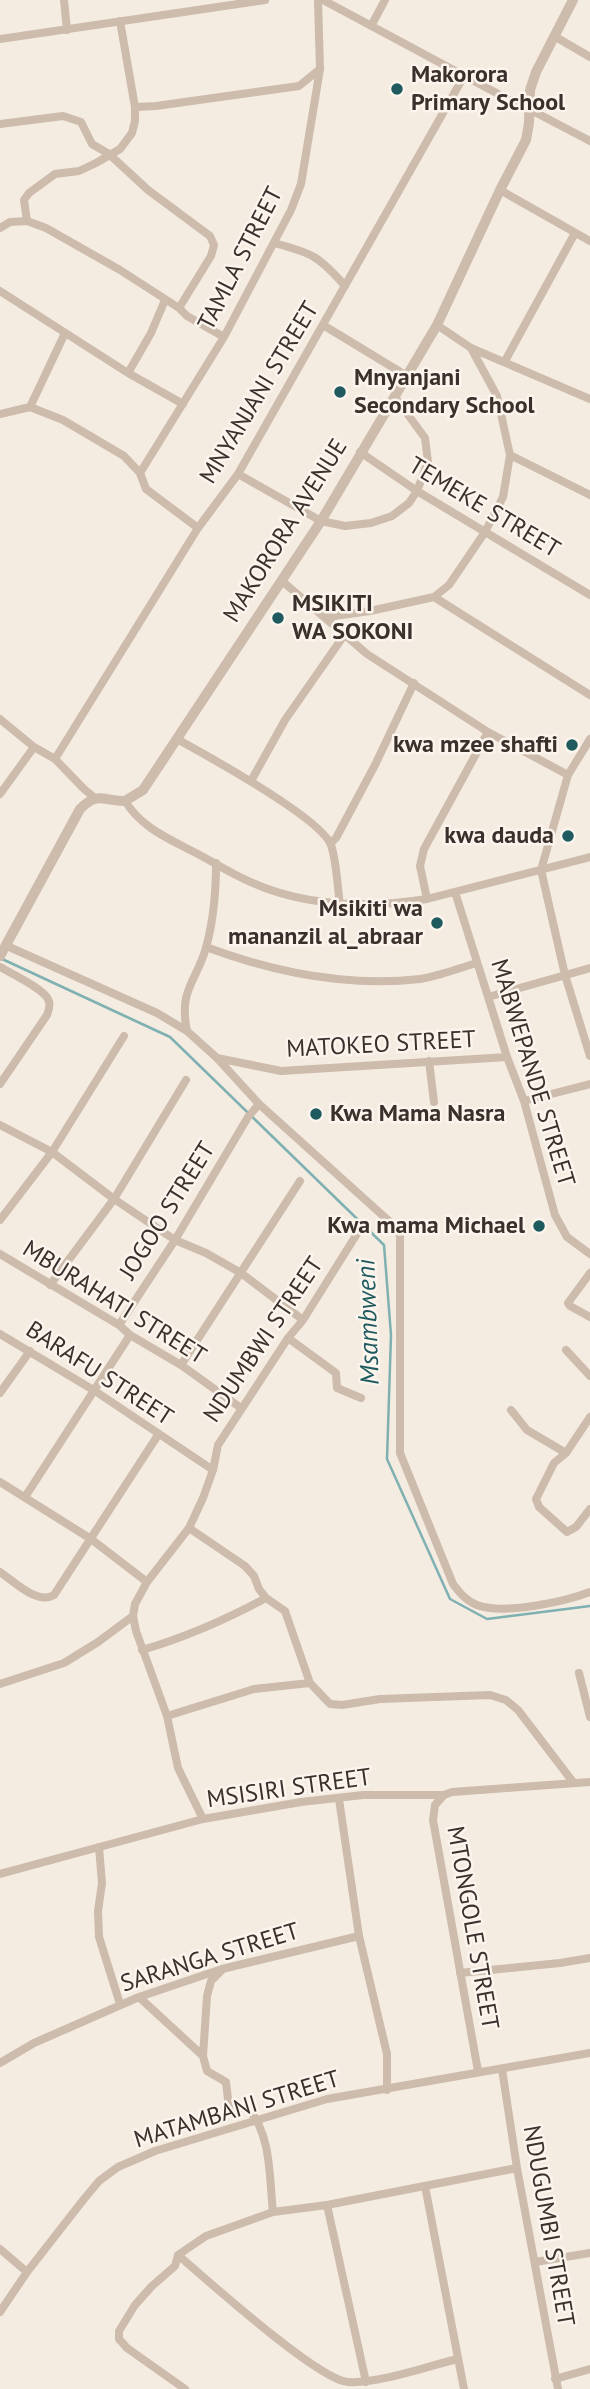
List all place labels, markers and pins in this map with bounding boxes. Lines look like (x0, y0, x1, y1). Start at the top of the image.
place label: Makorora Primary School (411, 61, 565, 117)
marker: Makorora Primary School (389, 81, 405, 97)
place label: Mnyanjani Secondary School (354, 364, 535, 420)
marker: Mnyanjani Secondary School (332, 384, 348, 400)
place label: MSIKITI WA SOKONI (292, 590, 413, 646)
marker: MSIKITI WA SOKONI (270, 610, 286, 626)
place label: kwa mzee shafti (393, 731, 558, 759)
marker: kwa mzee shafti (564, 737, 580, 753)
place label: kwa dauda (444, 822, 554, 850)
marker: kwa dauda (560, 828, 576, 844)
place label: Msikiti wa mananzil al_abraar (228, 895, 423, 951)
marker: Msikiti wa mananzil al_abraar (429, 915, 445, 931)
place label: Kwa Mama Nasra (330, 1100, 505, 1128)
marker: Kwa Mama Nasra (308, 1106, 324, 1122)
place label: Kwa mama Michael (327, 1212, 525, 1240)
marker: Kwa mama Michael (531, 1218, 547, 1234)

